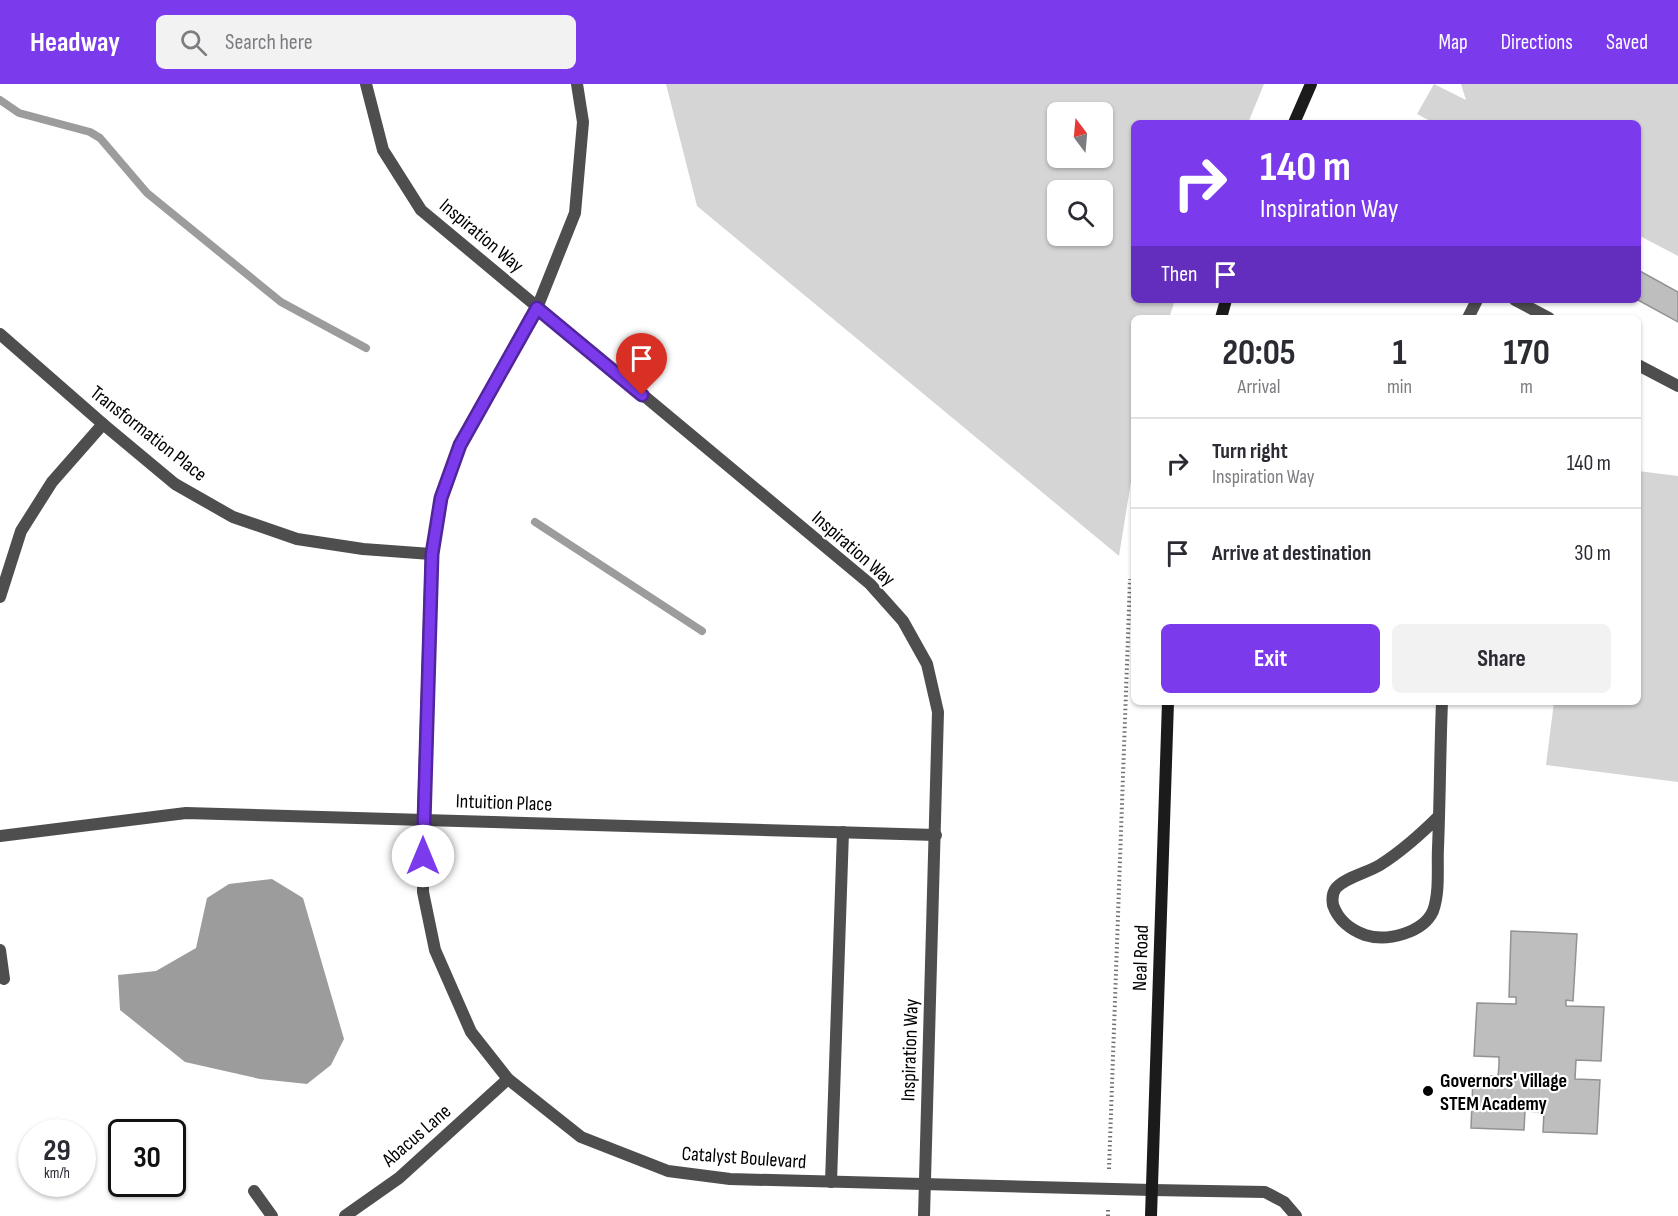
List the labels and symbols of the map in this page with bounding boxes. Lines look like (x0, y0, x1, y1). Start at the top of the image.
north arrow (1047, 102, 1113, 168)
street label: Inspiration Way (434, 194, 529, 278)
pin (616, 333, 667, 395)
street label: Transformation Place (85, 381, 211, 487)
street label: Inspiration Way (807, 506, 900, 592)
street label: Intuition Place (455, 789, 553, 817)
position arrow (391, 824, 455, 888)
street label: Neal Road (1128, 925, 1154, 992)
street label: Inspiration Way (896, 998, 924, 1102)
place label: Governors' Village STEM Academy (1440, 1069, 1567, 1116)
marker: Governors' Village STEM Academy (1421, 1084, 1435, 1098)
street label: Abacus Lane (377, 1099, 456, 1173)
speed limit sign: 30 (108, 1119, 186, 1197)
street label: Catalyst Boulevard (681, 1142, 807, 1174)

